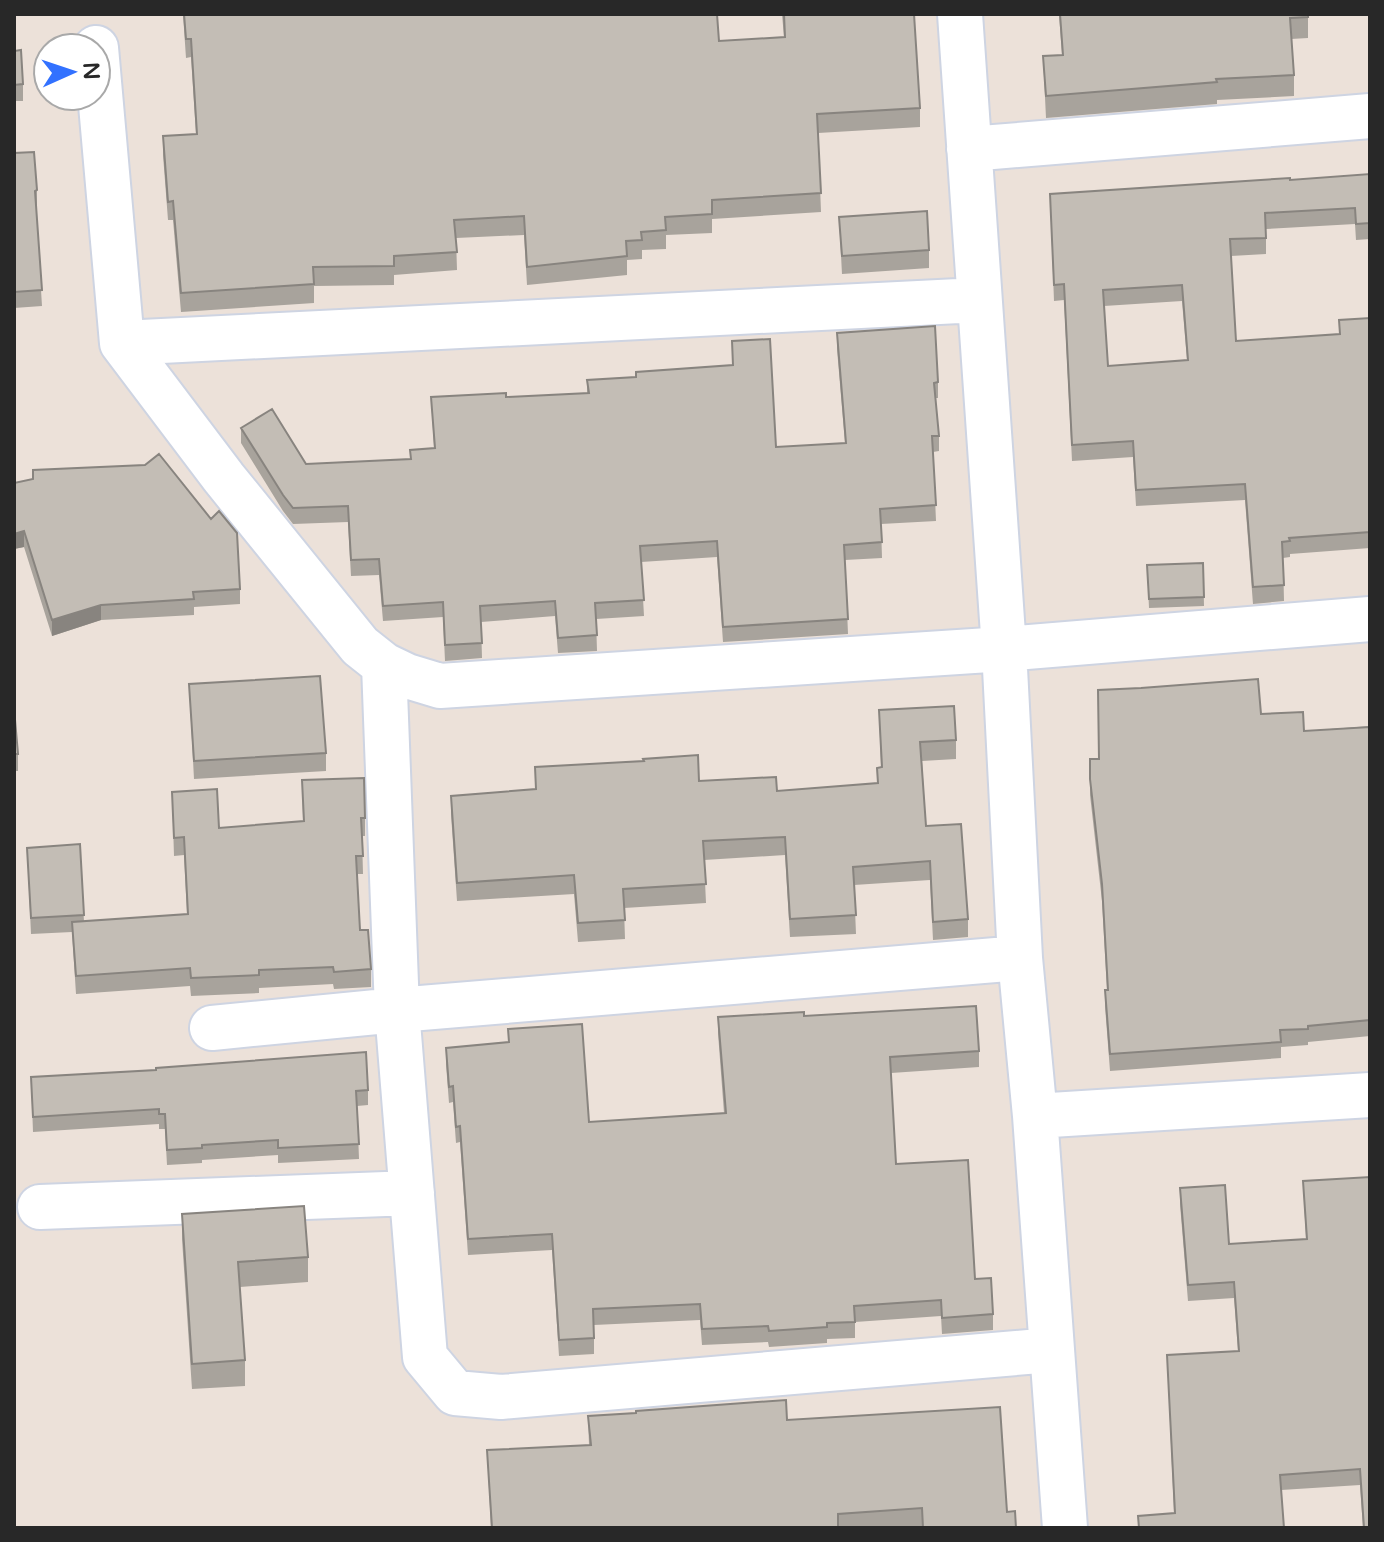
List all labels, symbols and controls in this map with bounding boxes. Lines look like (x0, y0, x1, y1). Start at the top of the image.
north arrow (32, 32, 112, 112)
text: N (78, 62, 104, 81)

